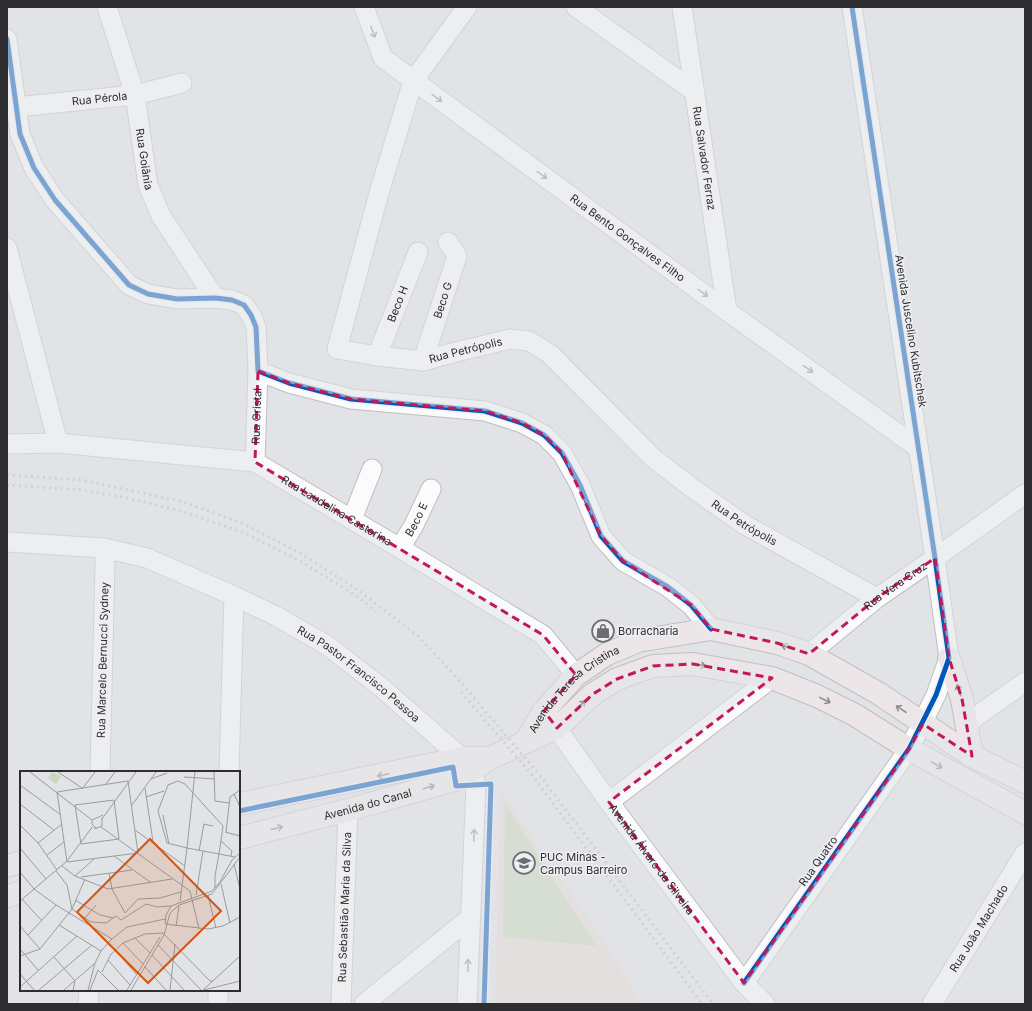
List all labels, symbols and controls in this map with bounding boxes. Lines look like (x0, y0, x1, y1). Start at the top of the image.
one-way arrow (370, 26, 378, 38)
street label: Rua Pérola (71, 89, 128, 108)
one-way arrow (431, 94, 442, 102)
street label: Rua Salvador Ferraz (690, 105, 719, 211)
street label: Rua Goiânia (133, 127, 156, 192)
one-way arrow (536, 171, 547, 179)
street label: Rua Bento Gonçalves Filho (567, 191, 688, 285)
street label: Avenida Juscelino Kubitschek (892, 254, 930, 408)
street label: Beco G (430, 280, 455, 320)
street label: Beco H (384, 284, 411, 324)
one-way arrow (697, 289, 708, 297)
street label: Rua Petrópolis (427, 334, 504, 366)
one-way arrow (803, 365, 814, 373)
street label: Rua Cristal (249, 388, 264, 444)
street label: Rua Laudelina Castorina (279, 472, 394, 549)
street label: Rua Petrópolis (709, 497, 780, 548)
street label: Beco E (402, 500, 431, 539)
street label: Rua Vera Cruz (861, 559, 930, 613)
street label: Rua Marcelo Bernucci Sydney (94, 582, 112, 738)
shop icon: Borracharia (590, 618, 616, 644)
street label: Rua Pastor Francisco Pessoa (295, 623, 423, 725)
place label: Borracharia (618, 624, 679, 638)
one-way arrow (781, 642, 793, 650)
street label: Avenida Teresa Cristina (526, 643, 621, 735)
one-way arrow (693, 661, 706, 669)
one-way arrow (955, 684, 962, 697)
one-way arrow (818, 697, 830, 704)
one-way arrow (576, 701, 586, 710)
one-way arrow (896, 705, 907, 713)
one-way arrow (931, 761, 943, 769)
inset map (20, 771, 240, 991)
one-way arrow (376, 771, 389, 779)
one-way arrow (423, 783, 436, 790)
street label: Avenida do Canal (322, 786, 413, 823)
street label: Avenida Álvaro da Silveira (606, 801, 698, 918)
one-way arrow (270, 824, 283, 831)
one-way arrow (470, 829, 477, 842)
street label: Rua Sebastião Maria da Silva (335, 832, 354, 983)
street label: Rua Quatro (796, 833, 841, 889)
school or university icon: PUC Minas - Campus Barreiro (511, 850, 537, 876)
place label: PUC Minas - Campus Barreiro (540, 850, 628, 877)
street label: Rua João Machado (946, 882, 1011, 975)
one-way arrow (465, 959, 472, 972)

